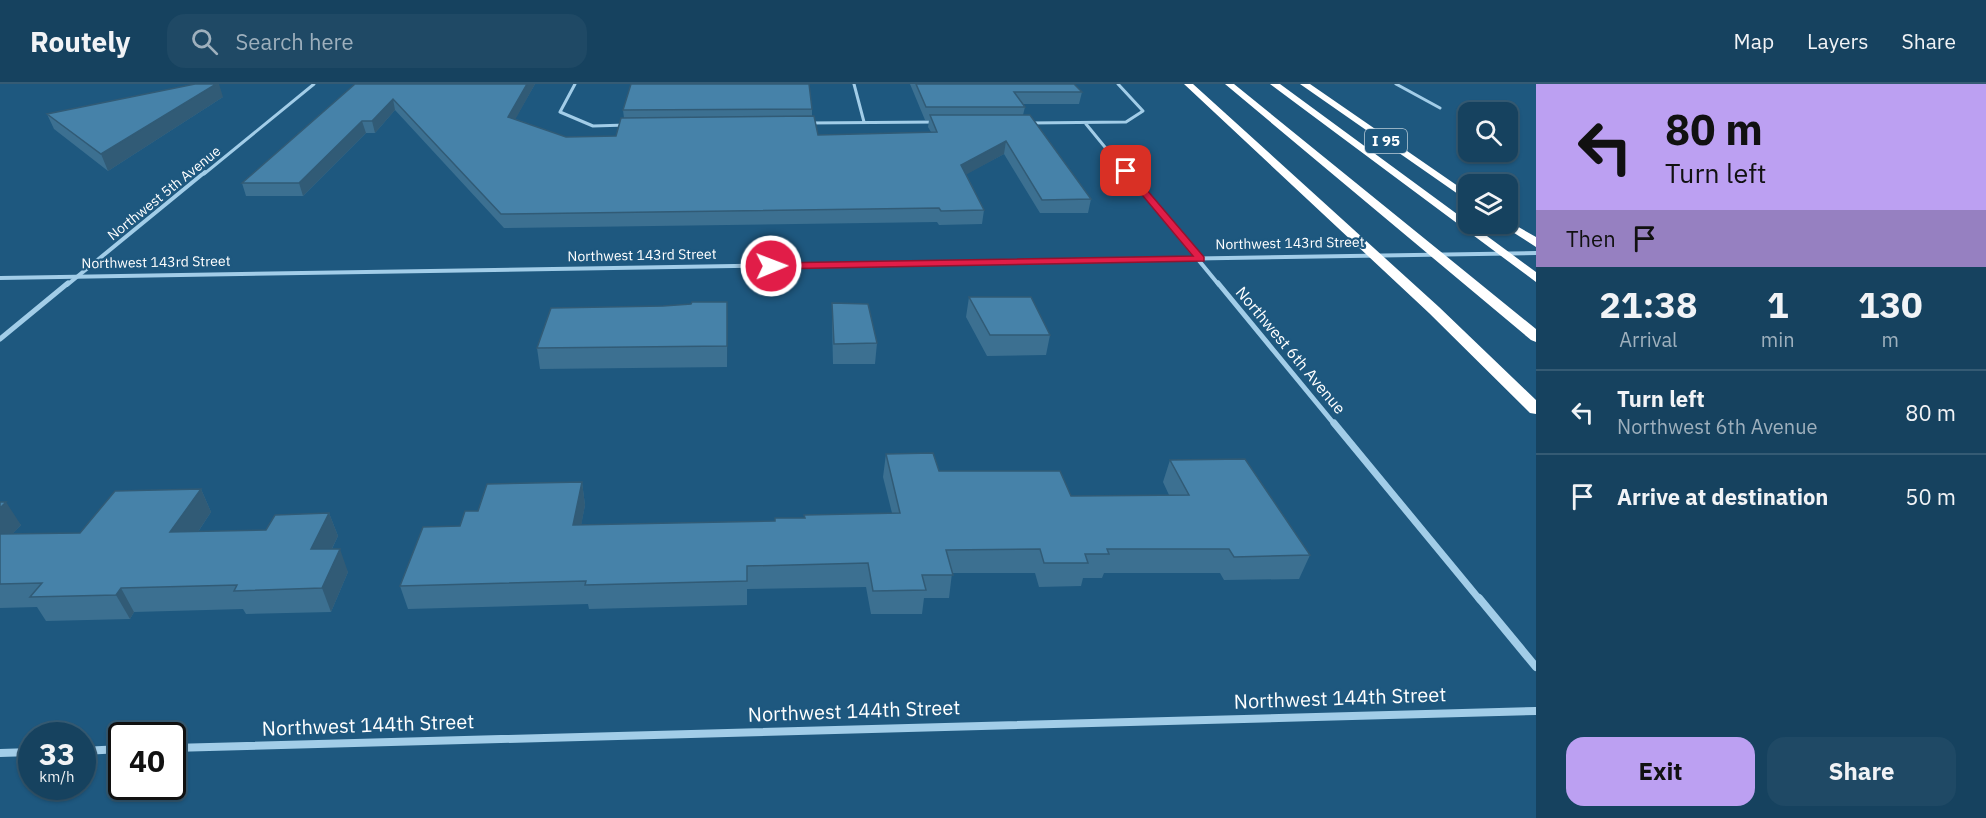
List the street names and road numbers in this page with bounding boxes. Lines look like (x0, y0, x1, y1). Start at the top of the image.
road number: I 95 (1365, 129, 1407, 153)
street label: Northwest 5th Avenue (104, 142, 224, 244)
street label: Northwest 143rd Street (1215, 233, 1365, 253)
street label: Northwest 143rd Street (567, 245, 717, 265)
street label: Northwest 143rd Street (81, 252, 231, 272)
street label: Northwest 6th Avenue (1232, 282, 1350, 418)
street label: Northwest 144th Street (1233, 680, 1447, 715)
street label: Northwest 144th Street (747, 693, 961, 728)
street label: Northwest 144th Street (261, 707, 475, 742)

